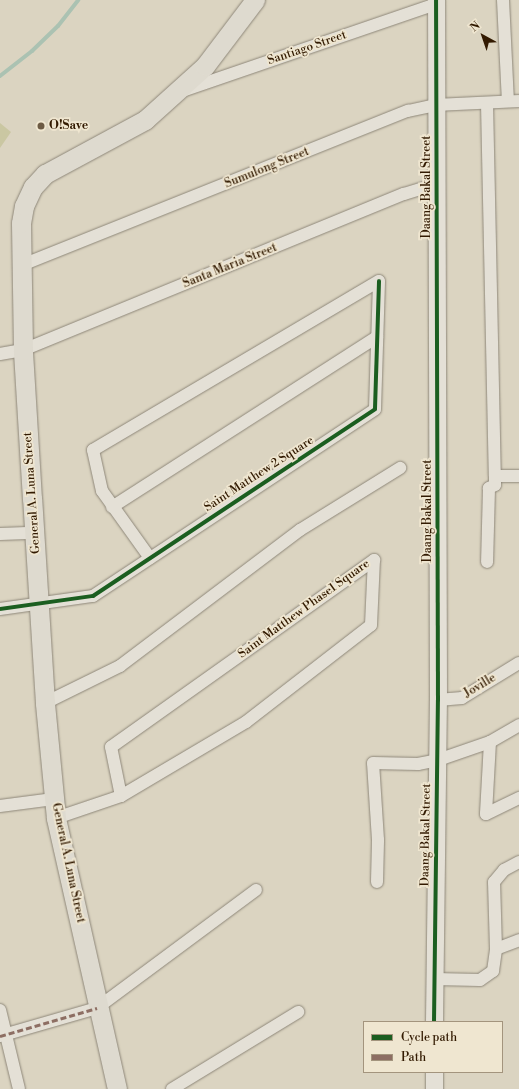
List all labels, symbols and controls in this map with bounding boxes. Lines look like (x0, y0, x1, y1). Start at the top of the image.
north arrow (463, 16, 503, 56)
text: N (467, 19, 483, 35)
street label: Santiago Street (266, 28, 348, 68)
place label: O!Save (49, 119, 88, 133)
marker: O!Save (36, 121, 46, 131)
street label: Daang Bakal Street (420, 135, 434, 239)
street label: Sumulong Street (223, 145, 311, 191)
street label: Santa Maria Street (181, 241, 279, 291)
street label: General A. Luna Street (21, 432, 43, 554)
street label: Saint Matthew 2 Square (202, 433, 316, 515)
street label: Daang Bakal Street (421, 459, 435, 563)
street label: Saint Matthew Phase1 Square (236, 557, 372, 661)
street label: Joville (461, 671, 499, 701)
street label: Daang Bakal Street (418, 783, 434, 887)
street label: General A. Luna Street (48, 802, 88, 924)
legend (363, 1021, 503, 1073)
text: Cycle path (401, 1030, 457, 1045)
text: Path (401, 1050, 426, 1065)

